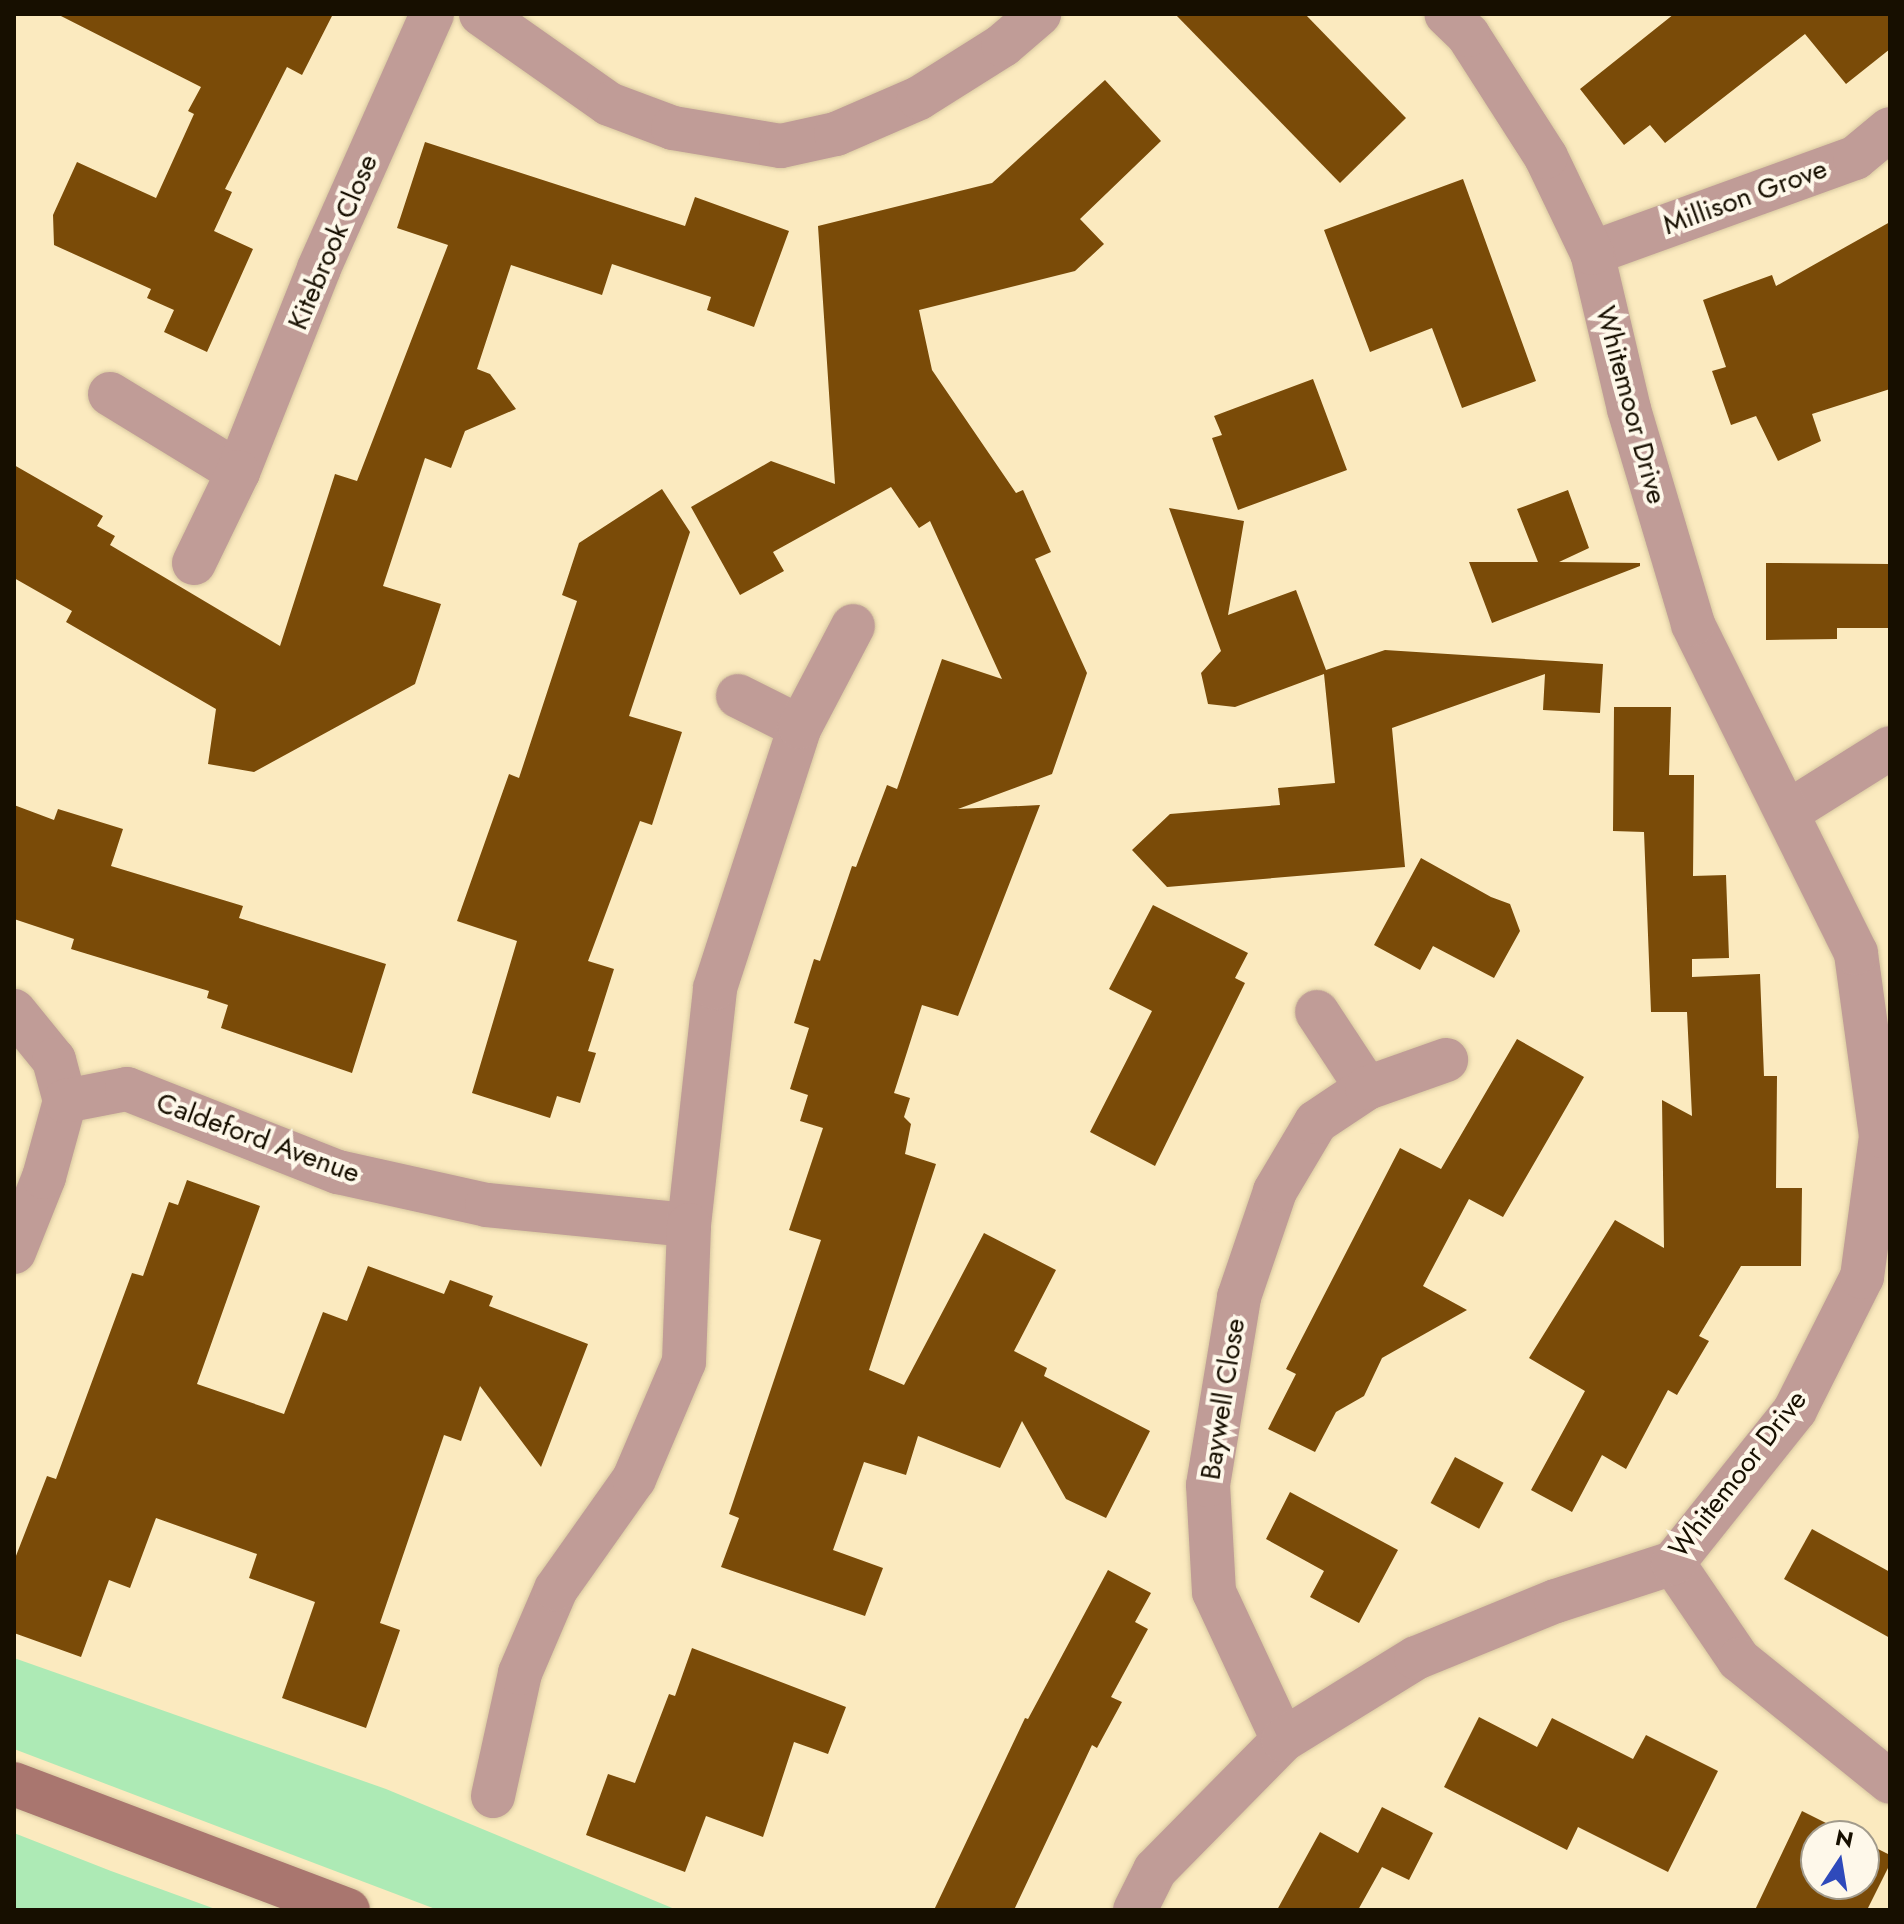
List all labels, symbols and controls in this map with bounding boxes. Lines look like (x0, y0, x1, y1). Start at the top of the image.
street label: Kitebrook Close (281, 149, 385, 335)
street label: Millison Grove (1659, 152, 1831, 242)
street label: Whitemoor Drive (1588, 302, 1674, 508)
street label: Caldeford Avenue (152, 1086, 364, 1190)
street label: Baywell Close (1194, 1316, 1252, 1482)
street label: Whitemoor Drive (1662, 1383, 1814, 1565)
north arrow (1800, 1820, 1880, 1900)
text: N (1833, 1821, 1856, 1856)

